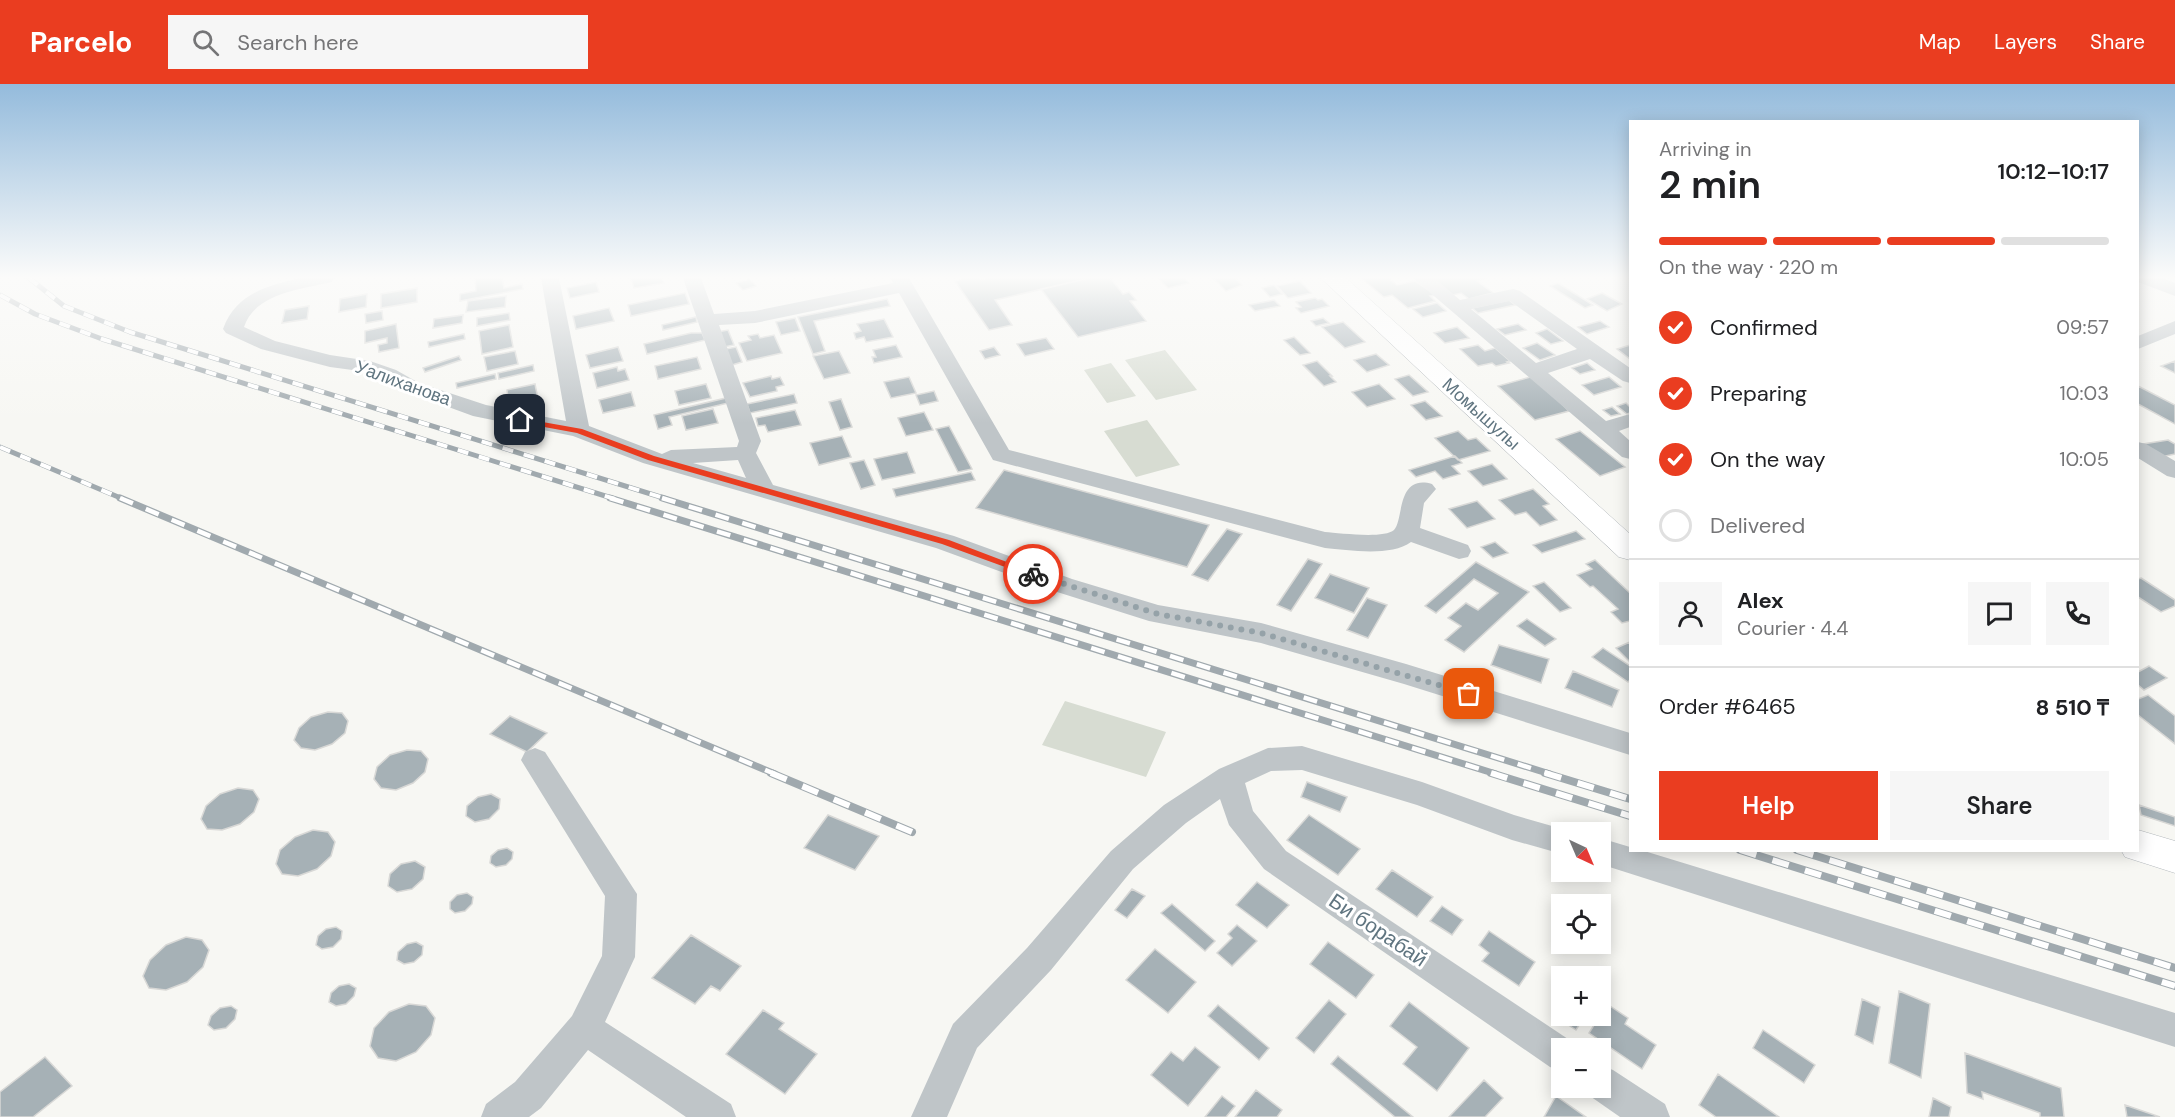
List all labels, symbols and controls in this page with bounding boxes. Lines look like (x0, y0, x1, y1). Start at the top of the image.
search box (168, 15, 588, 69)
text: Parcelo (30, 24, 132, 61)
icon: search (189, 26, 222, 59)
text: Search here (237, 28, 359, 57)
text: Map (1919, 28, 1961, 56)
text: Layers (1994, 28, 2057, 56)
text: Share (2090, 28, 2145, 56)
text: Arriving in (1659, 136, 1751, 162)
text: 10:12–10:17 (1998, 157, 2109, 186)
text: 2 min (1659, 159, 1761, 210)
text: On the way · 220 m (1659, 254, 1838, 280)
icon: check (1659, 311, 1692, 344)
text: Confirmed (1710, 313, 1818, 342)
text: 09:57 (2056, 314, 2109, 340)
street label: Уалиханова (352, 355, 455, 412)
street label: Момышулы (1437, 373, 1525, 455)
icon: check (1659, 377, 1692, 410)
text: Preparing (1710, 379, 1807, 408)
text: 10:03 (2060, 380, 2109, 406)
pin (494, 394, 545, 445)
icon: home (503, 403, 536, 436)
icon: check (1659, 443, 1692, 476)
text: On the way (1710, 445, 1825, 474)
text: 10:05 (2059, 446, 2109, 472)
text: Delivered (1710, 511, 1805, 540)
courier (1003, 544, 1063, 604)
icon: bike (1017, 558, 1050, 591)
button: person (1659, 582, 1722, 645)
button: chat (1968, 582, 2031, 645)
button: phone (2046, 582, 2109, 645)
text: Alex (1737, 586, 1784, 615)
text: Courier · 4.4 (1737, 615, 1848, 641)
pin (1443, 668, 1494, 719)
icon: bag (1452, 677, 1485, 710)
text: Order #6465 (1659, 692, 1796, 721)
text: 8 510 ₸ (2036, 693, 2109, 722)
button: Help (1659, 771, 1878, 840)
button: Share (1890, 771, 2109, 840)
north arrow (1551, 822, 1611, 882)
map controls (1551, 822, 1611, 1098)
street label: Би борабай (1323, 887, 1433, 973)
button: locate (1551, 894, 1611, 954)
button: + (1551, 966, 1611, 1026)
button: − (1551, 1038, 1611, 1098)

